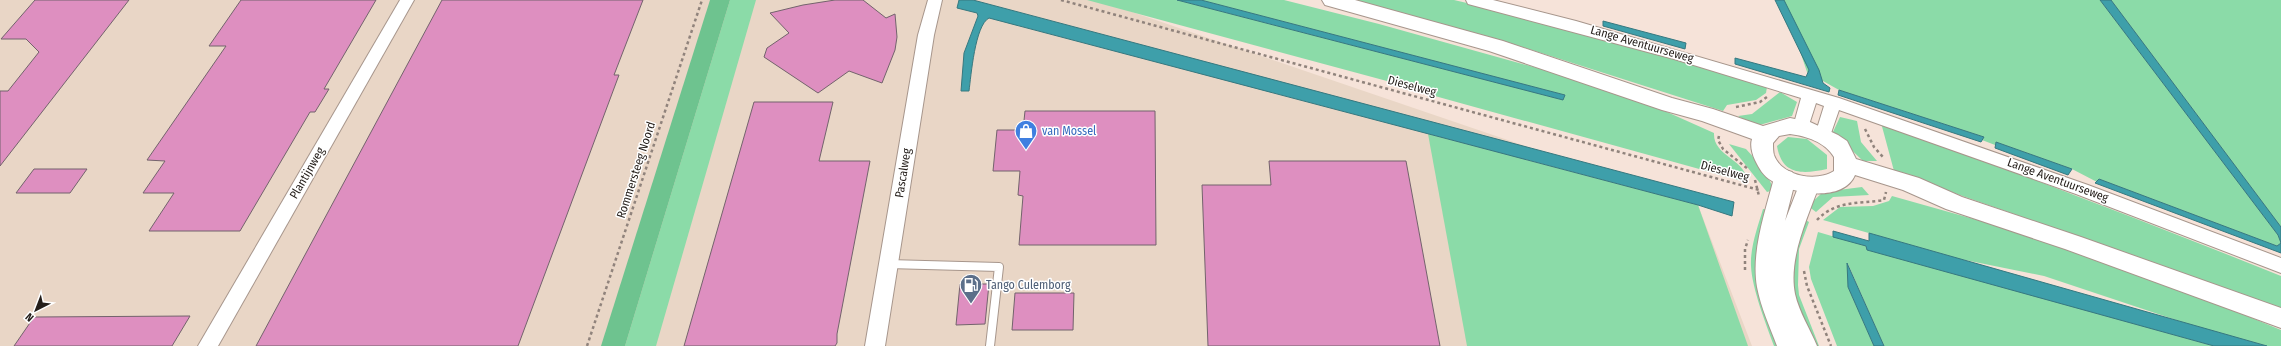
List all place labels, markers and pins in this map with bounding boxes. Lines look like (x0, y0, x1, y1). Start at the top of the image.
shop icon: van Mossel (1013, 118, 1039, 151)
place label: van Mossel (1042, 124, 1096, 138)
fuel station icon: Tango Culemborg (958, 272, 984, 305)
place label: Tango Culemborg (986, 278, 1071, 292)

